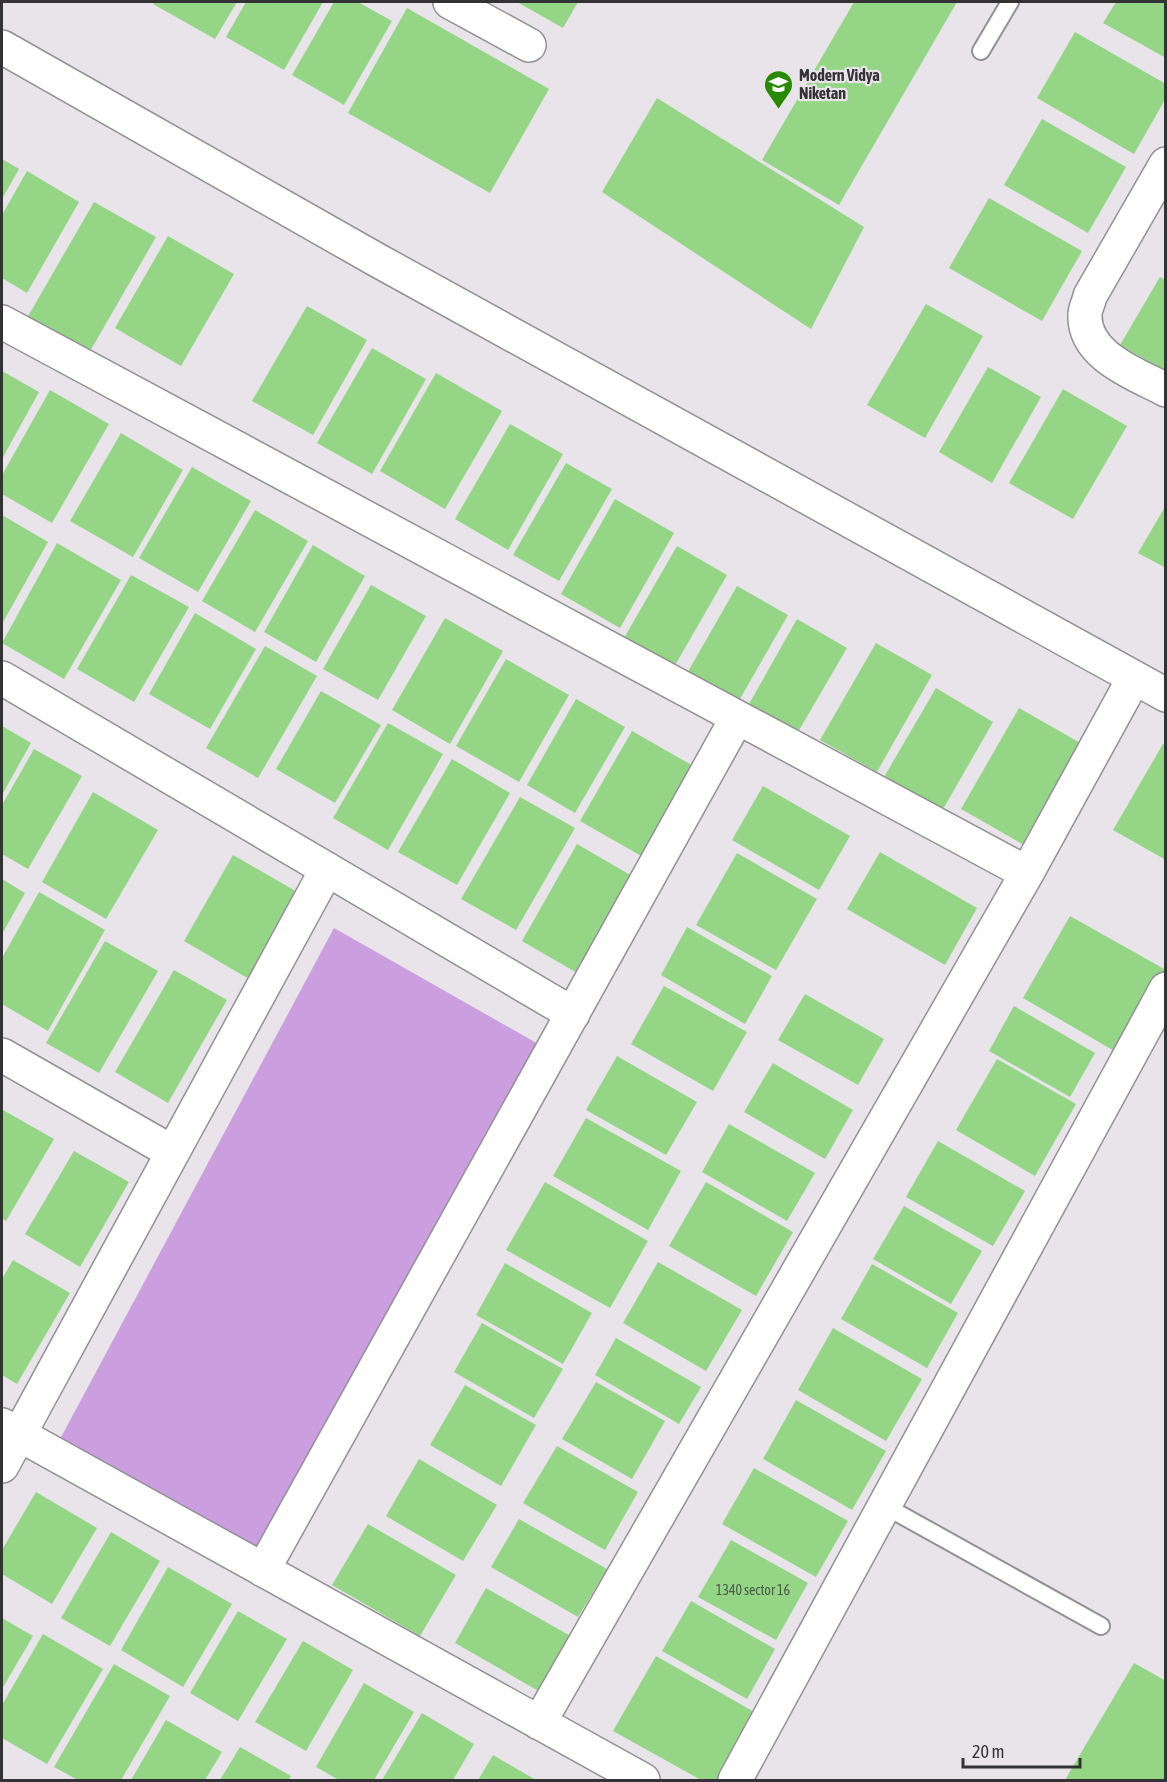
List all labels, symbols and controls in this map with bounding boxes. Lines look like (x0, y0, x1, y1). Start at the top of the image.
place label: Modern Vidya Niketan (799, 66, 880, 102)
school or university icon: Modern Vidya Niketan (762, 68, 794, 110)
house number: 1340 sector 16 (716, 1582, 791, 1598)
scale bar (963, 1731, 1080, 1769)
text: 20 m (972, 1741, 1004, 1762)

